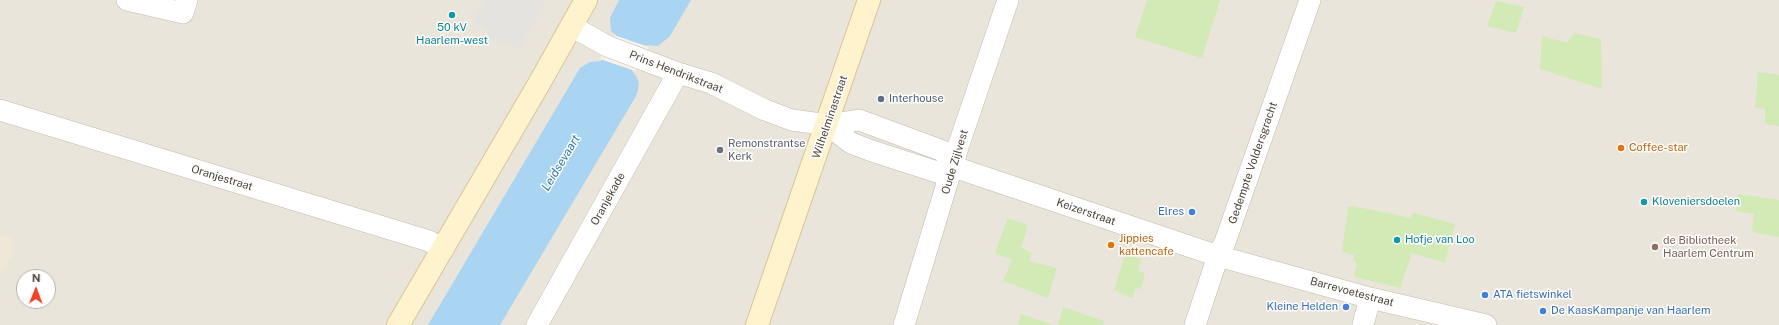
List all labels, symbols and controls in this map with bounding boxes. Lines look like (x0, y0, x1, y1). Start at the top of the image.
marker: 50 kV Haarlem-west (447, 10, 457, 20)
place label: 50 kV Haarlem-west (416, 21, 488, 47)
street label: Prins Hendrikstraat (627, 48, 725, 96)
street label: Wilhelminastraat (810, 74, 850, 160)
place label: Interhouse (889, 92, 944, 106)
marker: Interhouse (876, 94, 886, 104)
street label: Gedempte Voldersgracht (1226, 100, 1280, 226)
street label: Oude Zijlvest (939, 128, 971, 196)
water label: Leidsevaart (539, 133, 583, 193)
place label: Remonstrantse Kerk (728, 137, 806, 163)
place label: Coffee-star (1629, 141, 1688, 155)
marker: Coffee-star (1616, 143, 1626, 153)
marker: Remonstrantse Kerk (715, 145, 725, 155)
street label: Oranjestraat (190, 162, 254, 194)
street label: Oranjekade (588, 170, 628, 228)
place label: Kloveniersdoelen (1652, 195, 1740, 209)
street label: Keizerstraat (1055, 196, 1117, 228)
marker: Kloveniersdoelen (1639, 197, 1649, 207)
place label: Elres (1158, 205, 1184, 219)
marker: Elres (1187, 207, 1197, 217)
place label: Jippies kattencafe (1119, 232, 1174, 258)
place label: Hofje van Loo (1405, 233, 1475, 247)
place label: de Bibliotheek Haarlem Centrum (1663, 234, 1754, 260)
marker: Hofje van Loo (1392, 235, 1402, 245)
marker: Jippies kattencafe (1106, 240, 1116, 250)
marker: de Bibliotheek Haarlem Centrum (1650, 242, 1660, 252)
north arrow (16, 269, 56, 309)
text: N (32, 272, 41, 284)
street label: Barrevoetestraat (1309, 274, 1395, 310)
place label: ATA fietswinkel (1493, 288, 1572, 302)
marker: ATA fietswinkel (1480, 290, 1490, 300)
place label: Kleine Helden (1266, 300, 1338, 314)
marker: Kleine Helden (1341, 302, 1351, 312)
place label: De KaasKampanje van Haarlem (1551, 304, 1710, 318)
marker: De KaasKampanje van Haarlem (1538, 306, 1548, 316)

